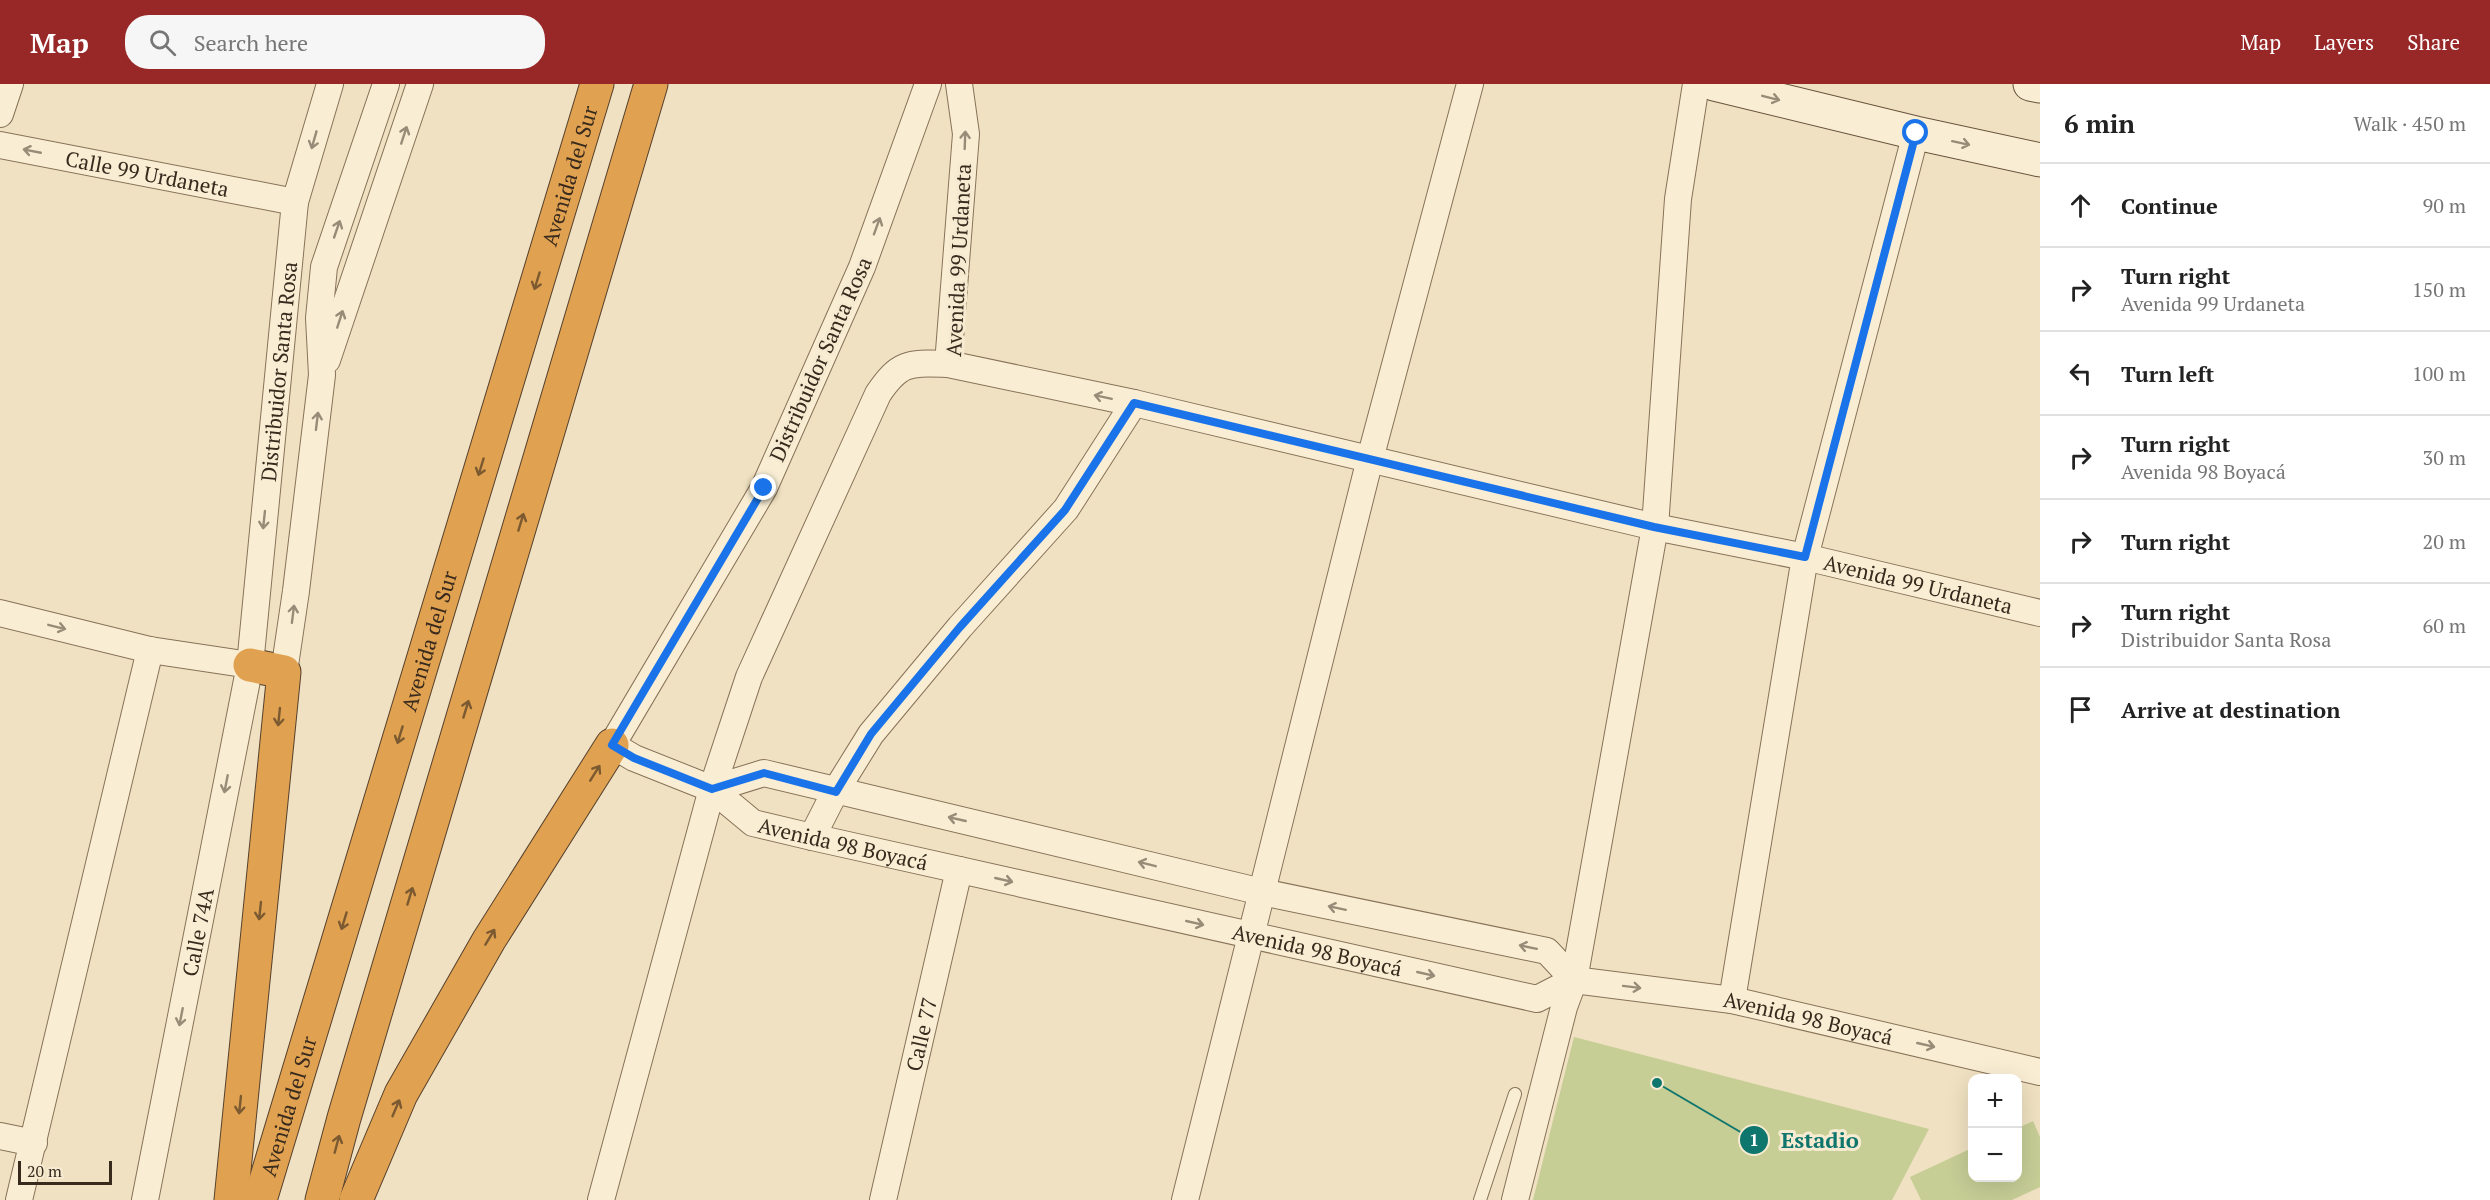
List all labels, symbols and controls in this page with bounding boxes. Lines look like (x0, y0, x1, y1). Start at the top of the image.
search box (125, 15, 545, 69)
text: Map (30, 24, 89, 61)
icon: search (146, 26, 179, 59)
text: Search here (194, 28, 308, 57)
text: Map (2240, 28, 2281, 56)
text: Layers (2314, 28, 2374, 56)
text: Share (2407, 28, 2460, 56)
one-way arrow (1761, 92, 1780, 104)
street label: Avenida del Sur (535, 102, 604, 249)
text: 6 min (2064, 106, 2135, 140)
text: Walk · 450 m (2354, 110, 2466, 137)
route start (1902, 119, 1928, 145)
one-way arrow (399, 126, 410, 145)
one-way arrow (307, 130, 319, 149)
one-way arrow (960, 131, 971, 150)
one-way arrow (1951, 137, 1970, 149)
street label: Calle 99 Urdaneta (63, 144, 232, 203)
one-way arrow (22, 145, 42, 156)
street label: Avenida 99 Urdaneta (939, 162, 977, 357)
icon: ahead (2064, 189, 2097, 222)
text: Continue (2121, 191, 2218, 220)
text: 90 m (2423, 192, 2466, 219)
one-way arrow (872, 218, 883, 236)
one-way arrow (333, 220, 344, 239)
street label: Distribuidor Santa Rosa (762, 252, 878, 466)
street label: Distribuidor Santa Rosa (254, 260, 303, 483)
text: Turn right (2121, 261, 2230, 290)
one-way arrow (531, 271, 542, 290)
icon: right (2064, 273, 2097, 306)
text: 150 m (2412, 276, 2466, 303)
text: Avenida 99 Urdaneta (2121, 290, 2305, 317)
one-way arrow (336, 310, 347, 329)
icon: left (2064, 357, 2097, 390)
text: Turn left (2121, 359, 2214, 388)
text: 100 m (2412, 360, 2466, 387)
one-way arrow (1094, 391, 1113, 402)
one-way arrow (311, 411, 322, 431)
text: Turn right (2121, 429, 2230, 458)
icon: right (2064, 441, 2097, 474)
text: 30 m (2423, 444, 2466, 471)
one-way arrow (475, 457, 486, 476)
text: Avenida 98 Boyacá (2121, 458, 2286, 485)
route end (750, 474, 776, 500)
one-way arrow (258, 509, 269, 529)
one-way arrow (516, 513, 527, 532)
icon: right (2064, 525, 2097, 558)
text: Turn right (2121, 527, 2230, 556)
text: 20 m (2423, 528, 2466, 555)
street label: Avenida 99 Urdaneta (1821, 548, 2016, 620)
street label: Avenida del Sur (394, 567, 463, 714)
text: Turn right (2121, 597, 2230, 626)
one-way arrow (288, 605, 299, 625)
icon: right (2064, 609, 2097, 642)
text: 60 m (2423, 612, 2466, 639)
one-way arrow (47, 622, 66, 633)
text: Distribuidor Santa Rosa (2121, 626, 2331, 653)
icon: arrive (2064, 693, 2097, 726)
text: Arrive at destination (2121, 695, 2340, 724)
one-way arrow (460, 700, 472, 719)
one-way arrow (273, 706, 284, 726)
one-way arrow (394, 725, 405, 744)
one-way arrow (589, 765, 601, 782)
one-way arrow (220, 774, 231, 794)
street label: Avenida 98 Boyacá (755, 811, 931, 877)
one-way arrow (948, 813, 968, 824)
one-way arrow (1138, 858, 1157, 870)
one-way arrow (994, 875, 1014, 886)
street label: Calle 74A (175, 885, 220, 979)
one-way arrow (405, 887, 416, 906)
one-way arrow (254, 900, 265, 920)
one-way arrow (1328, 902, 1347, 913)
one-way arrow (338, 911, 349, 930)
one-way arrow (1185, 917, 1204, 929)
street label: Avenida 98 Boyacá (1230, 917, 1405, 983)
one-way arrow (485, 929, 497, 946)
one-way arrow (1519, 941, 1538, 952)
one-way arrow (1416, 969, 1435, 981)
one-way arrow (1621, 982, 1641, 993)
street label: Avenida 98 Boyacá (1722, 985, 1896, 1051)
street label: Calle 77 (899, 995, 943, 1074)
one-way arrow (175, 1007, 186, 1026)
street label: Avenida del Sur (254, 1033, 323, 1180)
one-way arrow (1916, 1040, 1935, 1052)
map controls (1968, 1074, 2022, 1182)
button: + (1968, 1074, 2022, 1128)
one-way arrow (234, 1094, 245, 1114)
one-way arrow (390, 1099, 402, 1117)
callout: Estadio (1739, 1120, 1871, 1160)
text: Estadio (1781, 1125, 1859, 1154)
text: 1 (1749, 1127, 1759, 1151)
button: − (1968, 1128, 2022, 1182)
one-way arrow (332, 1134, 343, 1153)
scale bar (18, 1158, 112, 1186)
text: 20 m (27, 1160, 62, 1182)

